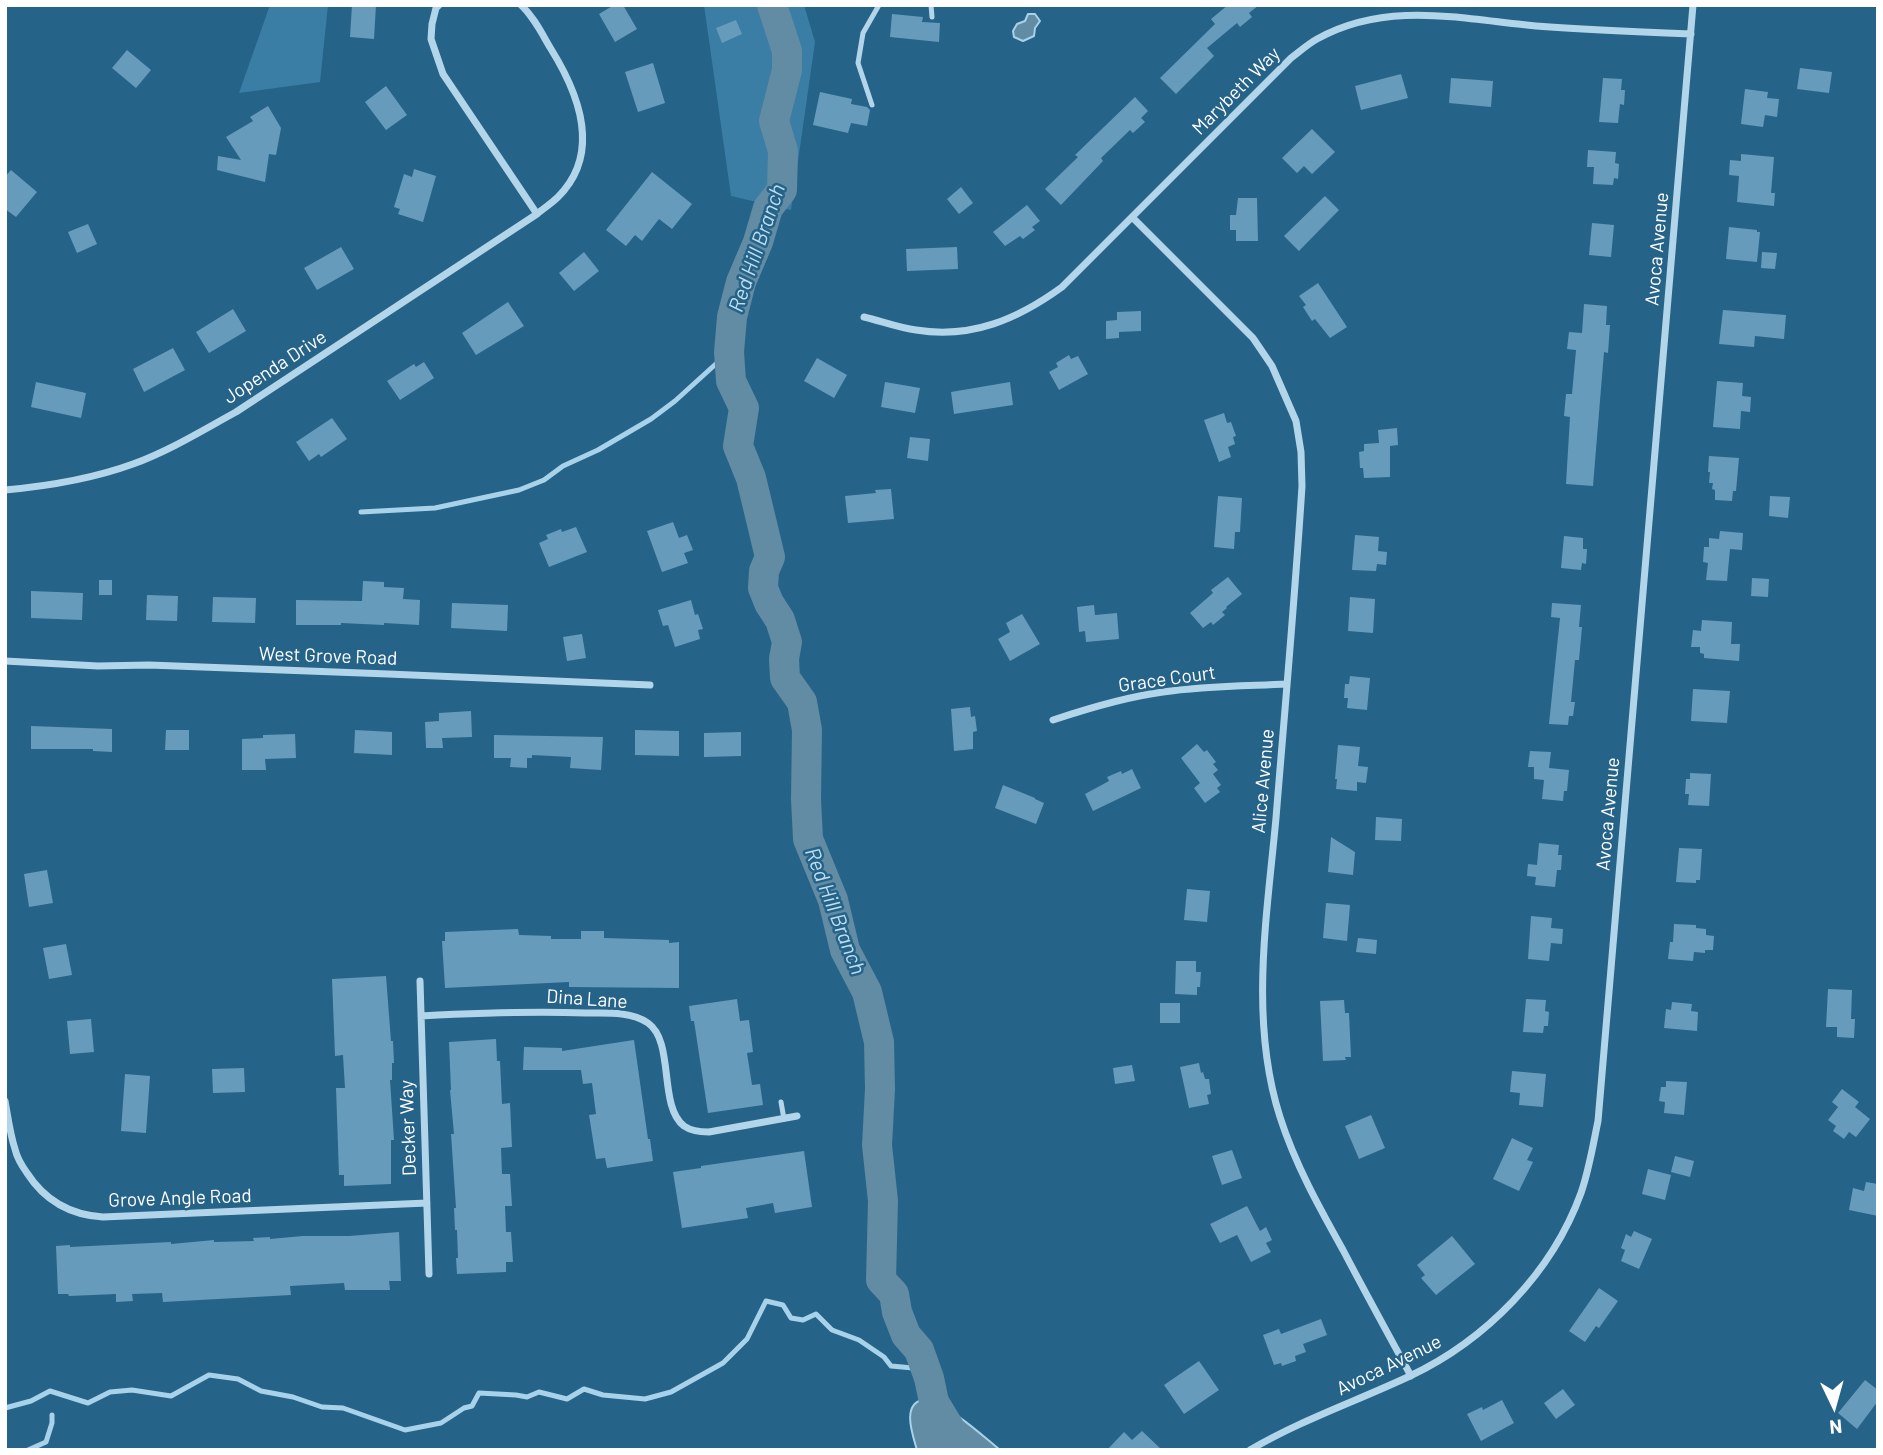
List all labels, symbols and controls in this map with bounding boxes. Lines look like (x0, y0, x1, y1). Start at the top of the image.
street label: Marybeth Way (1187, 42, 1285, 140)
water label: Red Hill Branch (723, 181, 791, 315)
street label: Avoca Avenue (1641, 191, 1673, 307)
street label: Jopenda Drive (219, 325, 331, 409)
street label: West Grove Road (258, 642, 398, 670)
street label: Grace Court (1117, 661, 1217, 697)
street label: Alice Avenue (1247, 728, 1279, 834)
street label: Avoca Avenue (1592, 756, 1624, 872)
water label: Red Hill Branch (799, 844, 871, 978)
street label: Dina Lane (546, 985, 628, 1013)
street label: Decker Way (395, 1080, 421, 1176)
street label: Grove Angle Road (108, 1184, 252, 1212)
street label: Avoca Avenue (1333, 1330, 1445, 1400)
north arrow (1799, 1371, 1869, 1441)
text: N (1829, 1415, 1843, 1439)

